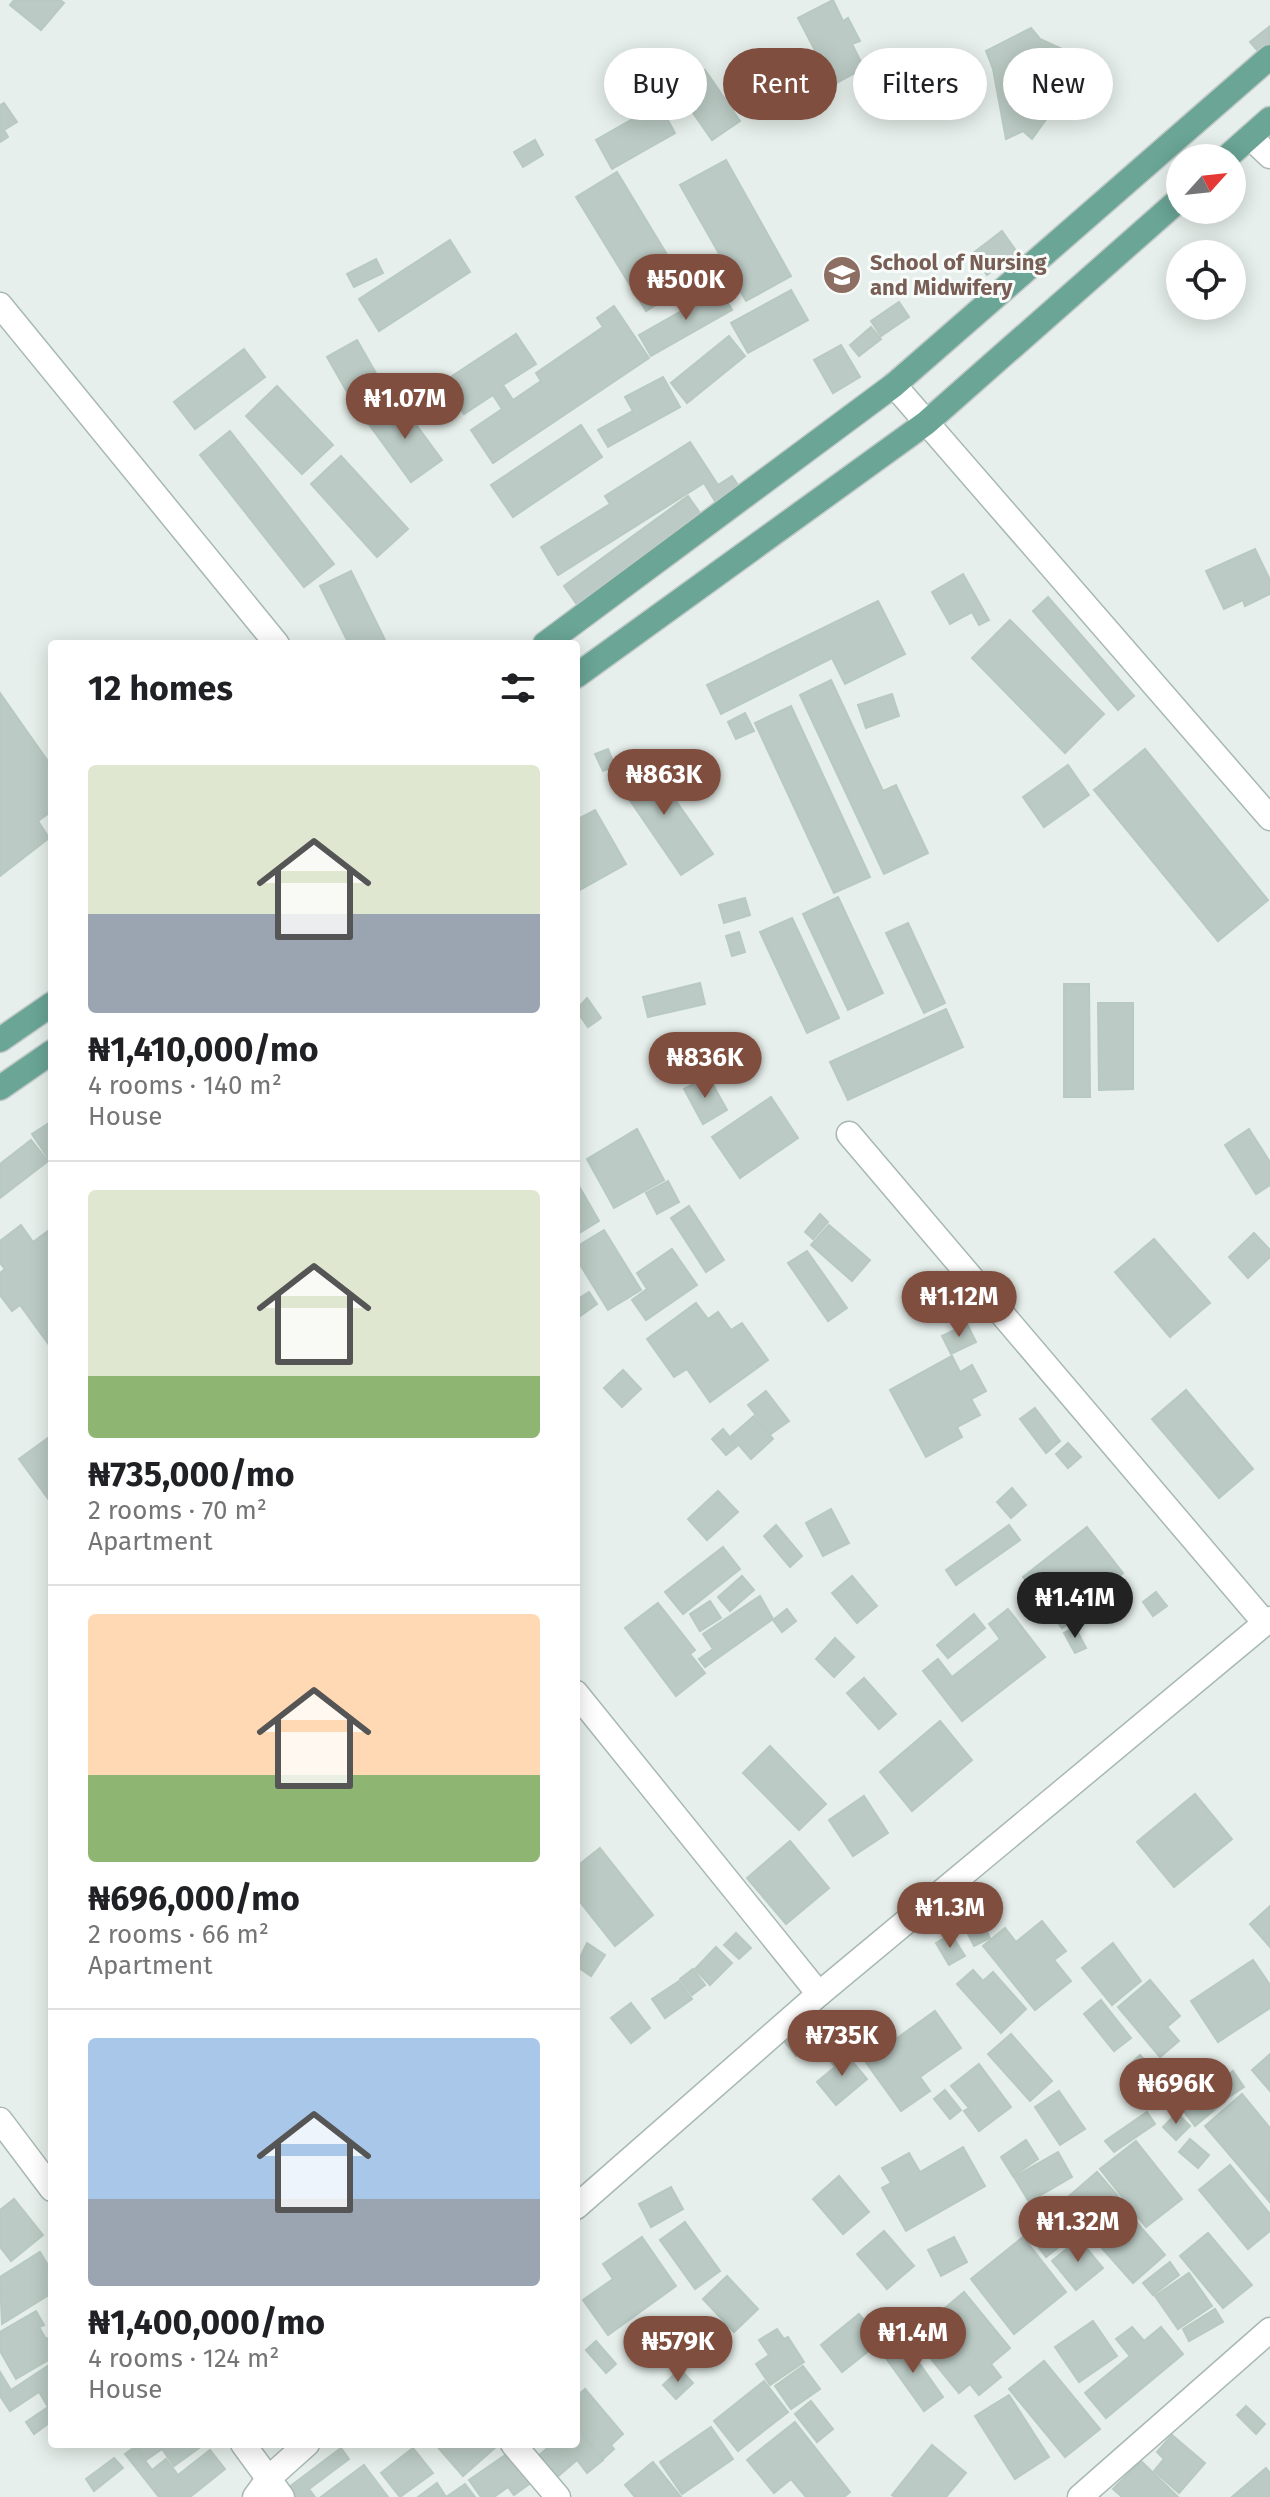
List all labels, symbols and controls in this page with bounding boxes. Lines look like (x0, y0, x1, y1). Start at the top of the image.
chip: Buy (604, 48, 707, 120)
chip: Rent (723, 48, 837, 120)
chip: Filters (853, 48, 987, 120)
chip: New (1003, 48, 1113, 120)
north arrow (1166, 144, 1246, 224)
map controls (1166, 144, 1246, 320)
button: locate (1166, 240, 1246, 320)
place label: School of Nursing and Midwifery (870, 249, 1047, 301)
pin: ₦500K (630, 254, 742, 322)
school or university icon: School of Nursing and Midwifery (821, 254, 863, 296)
text: ₦500K (647, 264, 725, 295)
pin: ₦1.07M (340, 373, 470, 441)
text: ₦1.07M (364, 383, 446, 414)
icon: filters (496, 666, 540, 710)
text: 12 homes (88, 668, 233, 709)
pin: ₦863K (608, 749, 720, 817)
text: ₦863K (626, 759, 702, 790)
icon: home (242, 817, 386, 961)
text: ₦1,410,000/mo (88, 1029, 319, 1070)
pin: ₦836K (649, 1032, 761, 1100)
text: ₦836K (667, 1042, 743, 1073)
text: 4 rooms · 140 m² (88, 1070, 282, 1101)
text: House (88, 1101, 162, 1132)
icon: home (242, 1242, 386, 1386)
pin: ₦1.12M (894, 1271, 1024, 1339)
text: ₦1.12M (920, 1281, 998, 1312)
text: ₦735,000/mo (88, 1454, 294, 1495)
text: 2 rooms · 70 m² (88, 1495, 267, 1526)
text: Apartment (88, 1526, 213, 1557)
pin: ₦1.41M (1010, 1572, 1140, 1640)
text: ₦1.41M (1035, 1582, 1115, 1613)
icon: home (242, 1666, 386, 1810)
text: ₦696,000/mo (88, 1878, 300, 1919)
pin: ₦1.3M (894, 1882, 1006, 1950)
text: ₦1.3M (915, 1892, 985, 1923)
text: 2 rooms · 66 m² (88, 1919, 269, 1950)
text: Apartment (88, 1950, 213, 1981)
pin: ₦735K (786, 2010, 898, 2078)
text: ₦735K (806, 2020, 878, 2051)
pin: ₦696K (1120, 2058, 1232, 2126)
text: ₦696K (1137, 2068, 1215, 2099)
icon: home (242, 2090, 386, 2234)
pin: ₦1.32M (1013, 2196, 1143, 2264)
text: ₦1.32M (1037, 2206, 1119, 2237)
text: ₦1,400,000/mo (88, 2302, 325, 2343)
pin: ₦1.4M (857, 2307, 969, 2375)
pin: ₦579K (622, 2316, 734, 2384)
text: ₦1.4M (878, 2317, 948, 2348)
text: ₦579K (641, 2326, 715, 2357)
text: 4 rooms · 124 m² (88, 2343, 280, 2374)
text: House (88, 2374, 162, 2405)

